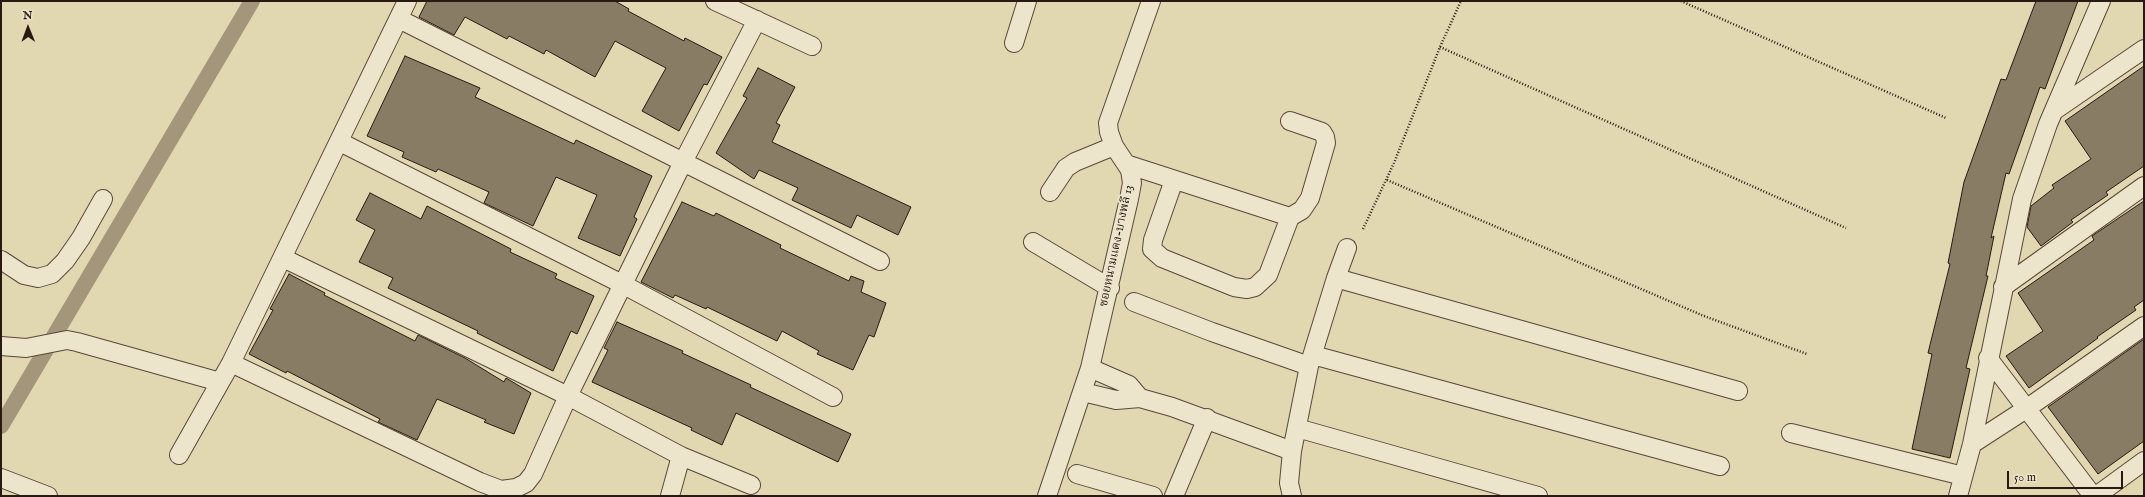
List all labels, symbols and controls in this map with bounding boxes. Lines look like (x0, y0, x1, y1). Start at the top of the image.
north arrow (8, 8, 48, 48)
text: N (23, 9, 33, 23)
street label: ซอยหนามแดง-บางพลี 13 (1097, 184, 1137, 308)
scale bar (2009, 463, 2125, 489)
text: 50 m (2014, 470, 2036, 485)

